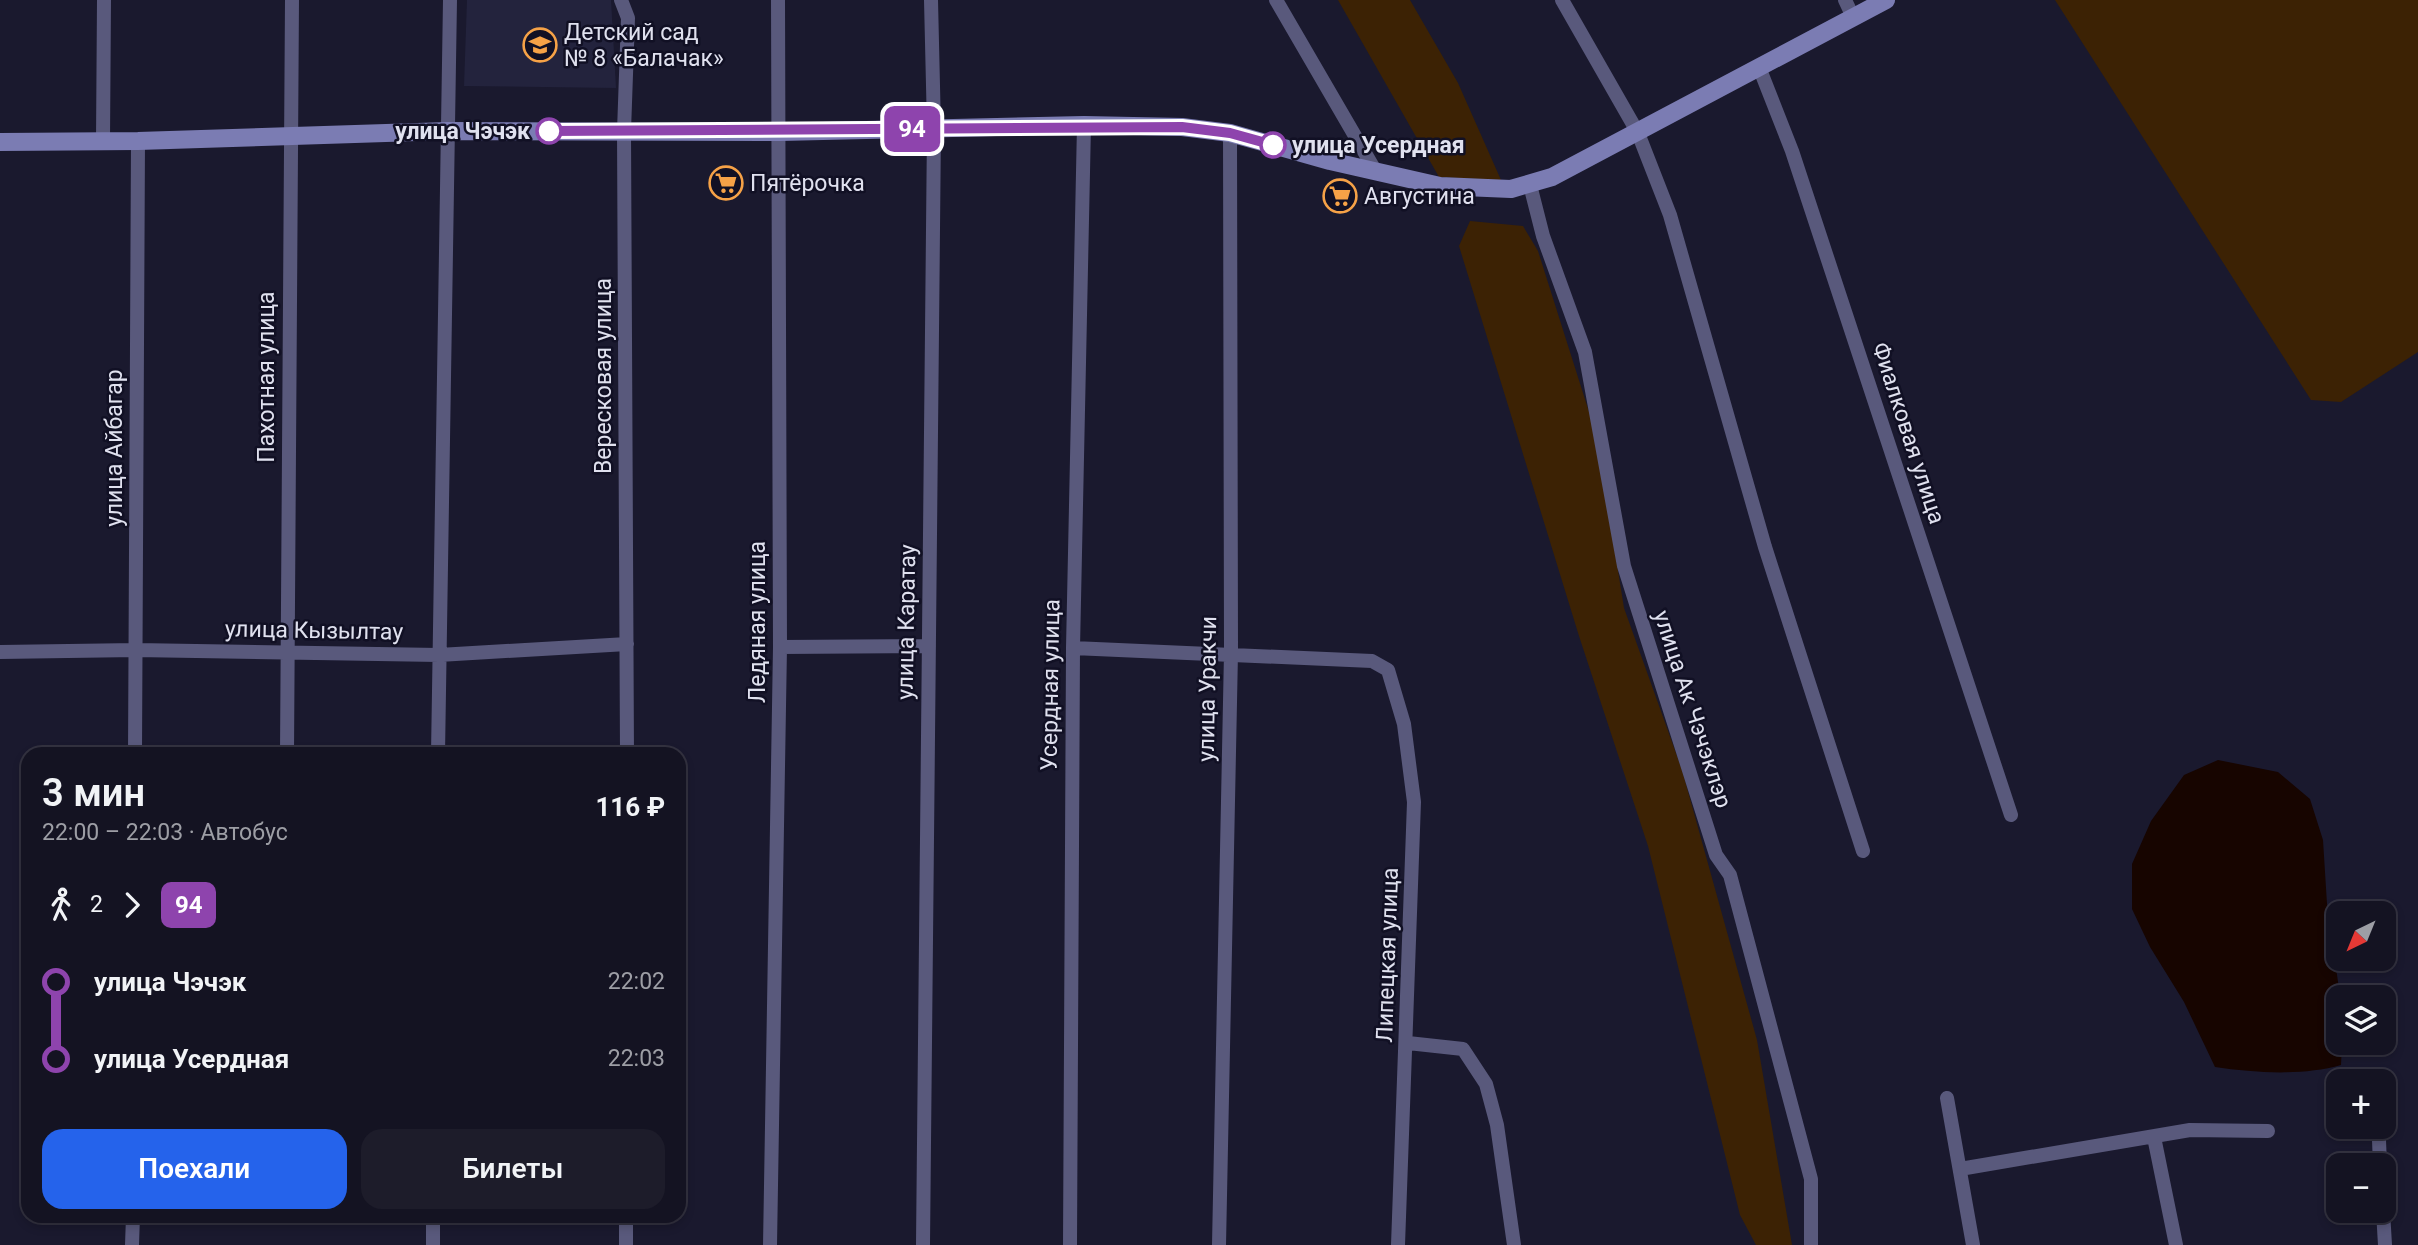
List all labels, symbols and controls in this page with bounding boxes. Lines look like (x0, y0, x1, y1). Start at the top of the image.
place label: Детский сад № 8 «Балачак» (564, 19, 724, 72)
school or university icon: Детский сад № 8 «Балачак» (521, 26, 559, 64)
line badge: 94 (880, 106, 944, 152)
text: 94 (898, 115, 926, 143)
place label: улица Чэчэк (395, 118, 530, 145)
marker: улица Чэчэк (536, 118, 562, 144)
marker: улица Усердная (1260, 132, 1286, 158)
place label: улица Усердная (1292, 132, 1465, 159)
supermarket icon: Пятёрочка (707, 164, 745, 202)
place label: Пятёрочка (750, 170, 865, 197)
supermarket icon: Августина (1321, 177, 1359, 215)
place label: Августина (1364, 183, 1475, 210)
street label: Вересковая улица (590, 278, 617, 474)
street label: Пахотная улица (253, 291, 280, 463)
street label: Фиалковая улица (1866, 339, 1951, 527)
street label: улица Айбагар (101, 369, 128, 527)
street label: Ледяная улица (744, 541, 771, 703)
street label: улица Каратау (892, 544, 921, 700)
street label: Усердная улица (1036, 599, 1065, 771)
street label: улица Ак Чэчэклэр (1648, 607, 1737, 811)
street label: улица Кызылтау (225, 615, 404, 646)
street label: улица Уракчи (1193, 616, 1222, 762)
text: 3 мин (42, 771, 145, 815)
text: 116 ₽ (595, 792, 665, 822)
text: 22:00 – 22:03 · Автобус (42, 819, 288, 846)
street label: Липецкая улица (1371, 867, 1404, 1043)
icon: walk (42, 886, 80, 924)
icon: forward (113, 886, 151, 924)
text: 2 (90, 891, 103, 918)
text: 94 (175, 891, 202, 919)
north arrow (2326, 901, 2396, 971)
map controls (2326, 901, 2396, 1223)
text: улица Чэчэк (94, 967, 246, 997)
text: 22:02 (608, 968, 665, 995)
button: layers (2326, 985, 2396, 1055)
text: улица Усердная (94, 1044, 289, 1074)
text: 22:03 (608, 1045, 665, 1072)
button: + (2326, 1069, 2396, 1139)
button: Поехали (42, 1129, 347, 1209)
button: Билеты (361, 1129, 665, 1209)
button: − (2326, 1153, 2396, 1223)

